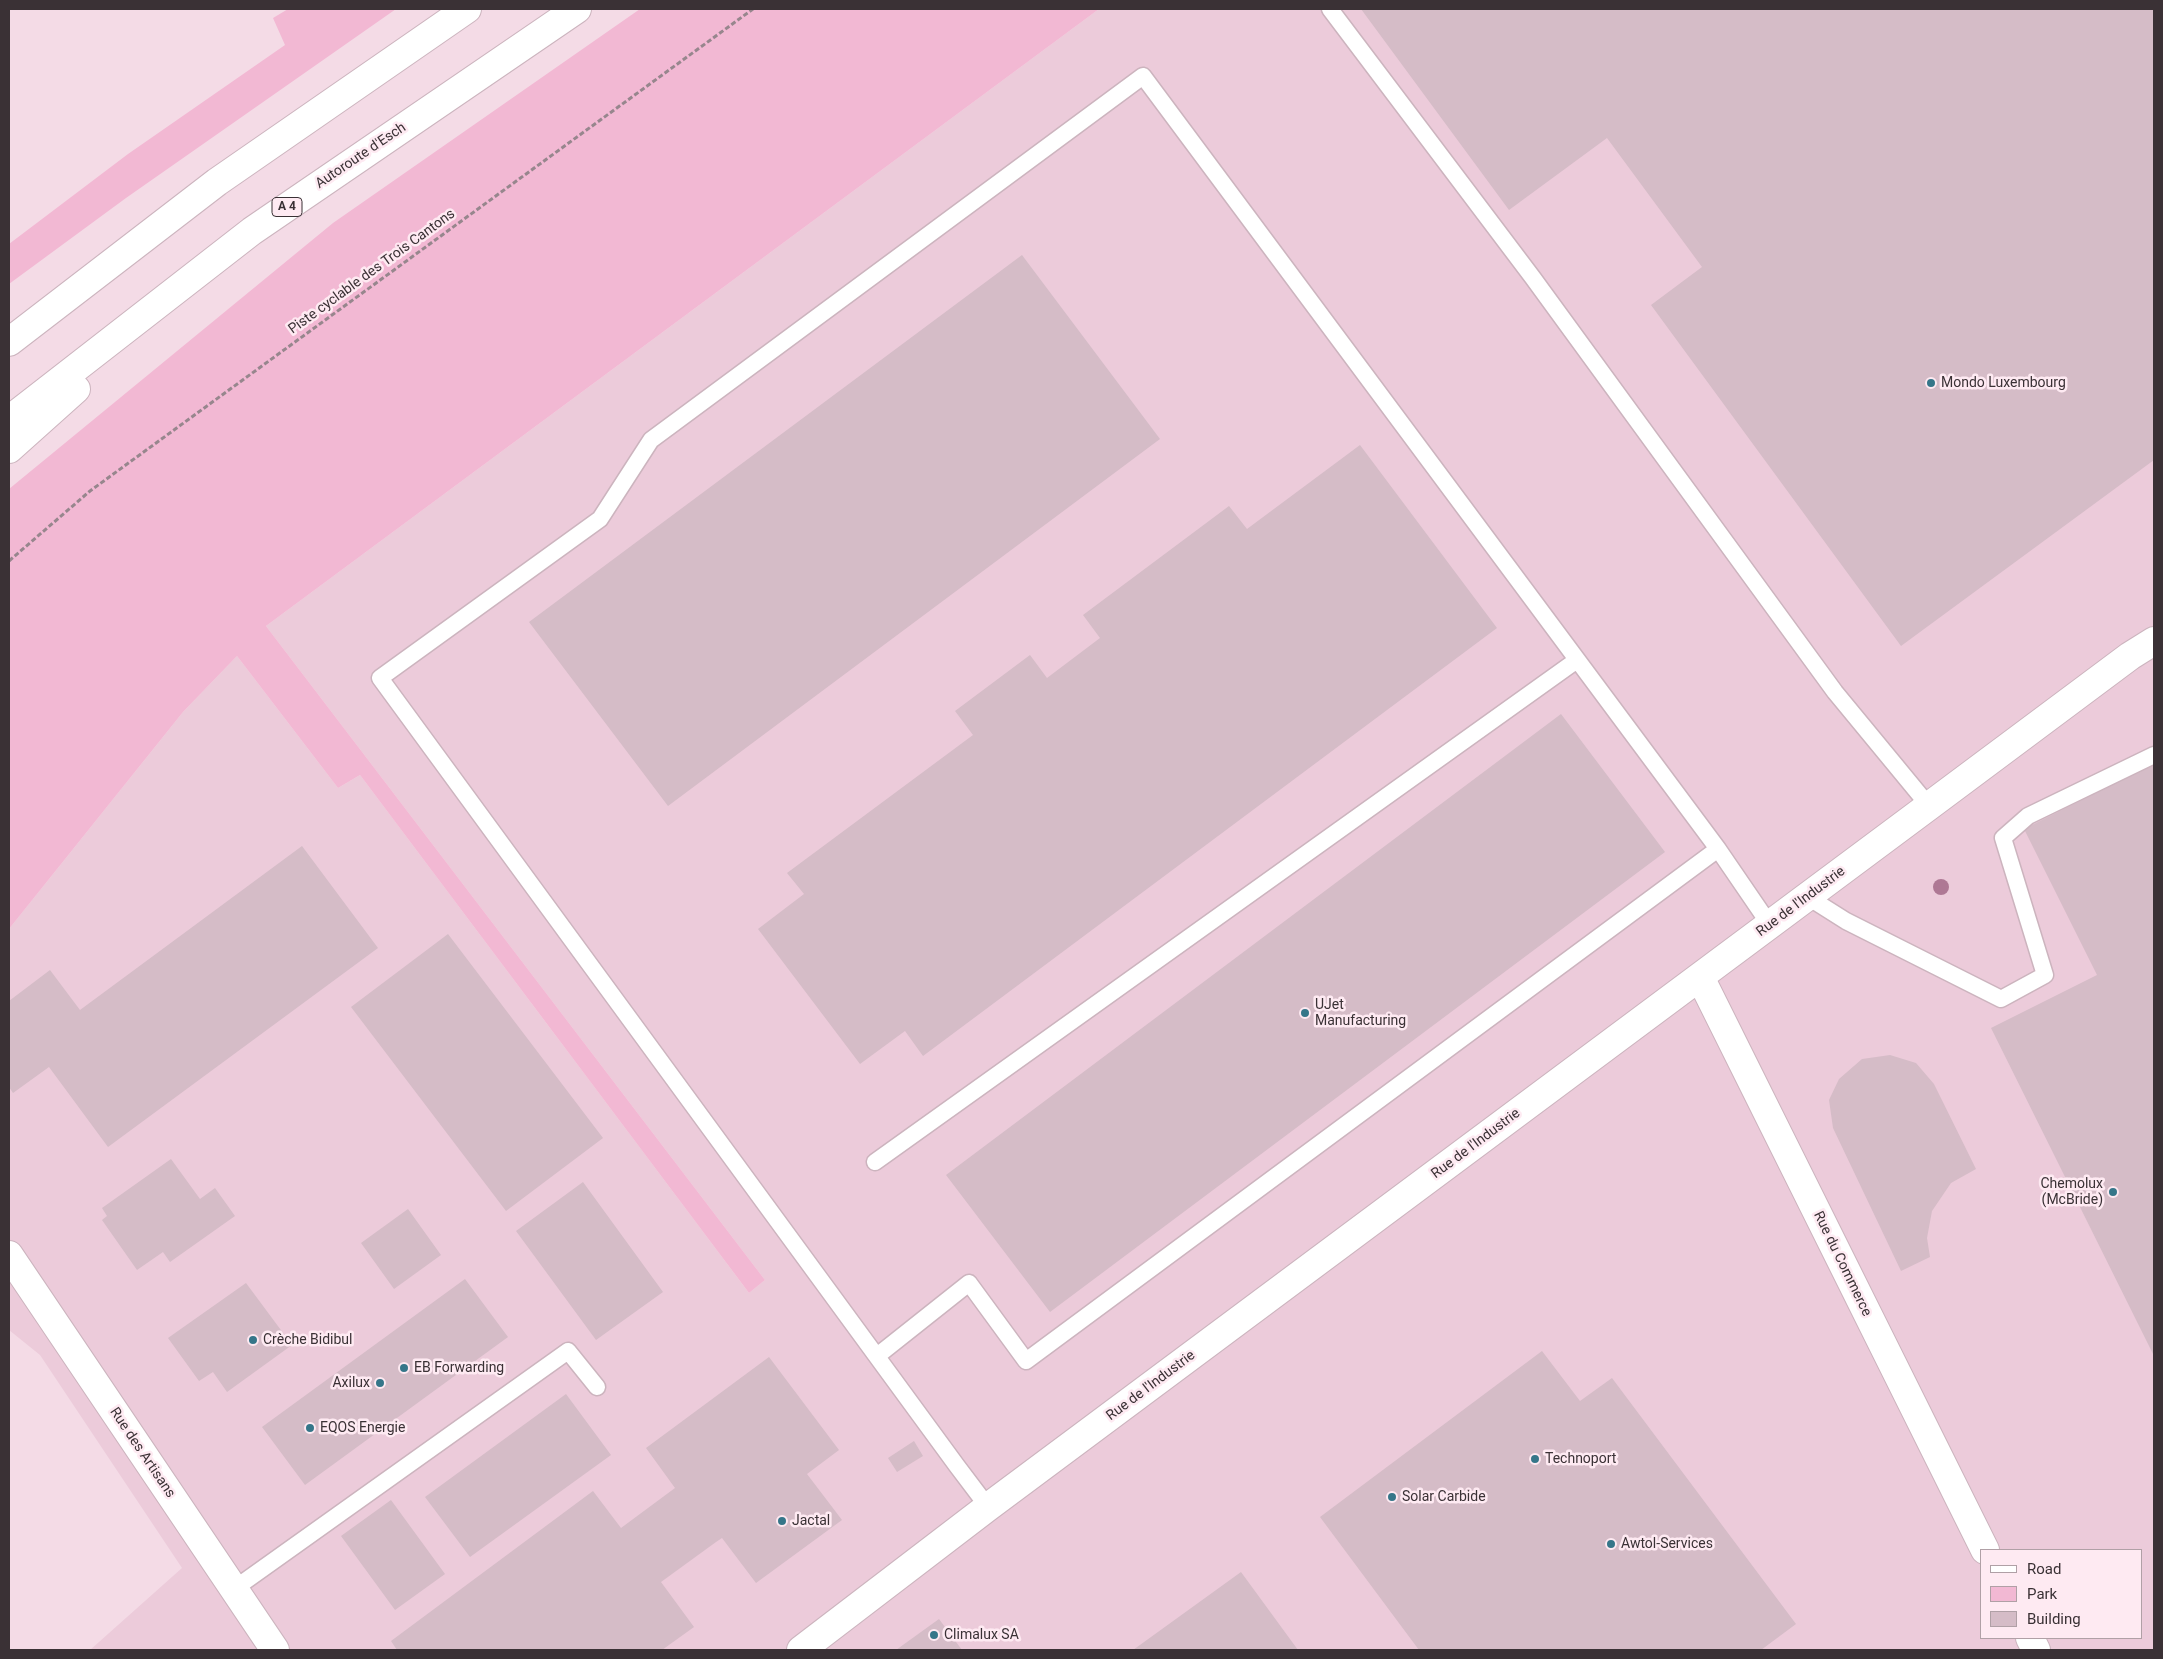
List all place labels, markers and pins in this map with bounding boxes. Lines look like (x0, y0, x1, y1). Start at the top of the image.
place label: Mondo Luxembourg (1941, 375, 2066, 391)
marker: Mondo Luxembourg (1925, 377, 1937, 389)
place label: UJet Manufacturing (1315, 997, 1406, 1030)
marker: UJet Manufacturing (1299, 1007, 1311, 1019)
place label: Chemolux (McBride) (2040, 1176, 2103, 1208)
marker: Chemolux (McBride) (2107, 1186, 2119, 1198)
place label: Crèche Bidibul (263, 1332, 352, 1348)
marker: Crèche Bidibul (247, 1334, 259, 1346)
place label: EB Forwarding (414, 1360, 504, 1376)
marker: EB Forwarding (398, 1362, 410, 1374)
place label: Axilux (332, 1375, 370, 1391)
marker: Axilux (374, 1377, 386, 1389)
place label: EQOS Energie (320, 1420, 405, 1436)
marker: EQOS Energie (304, 1422, 316, 1434)
place label: Technoport (1545, 1451, 1616, 1467)
marker: Technoport (1529, 1453, 1541, 1465)
place label: Solar Carbide (1402, 1489, 1486, 1505)
marker: Solar Carbide (1386, 1491, 1398, 1503)
place label: Jactal (792, 1513, 830, 1529)
marker: Jactal (776, 1515, 788, 1527)
place label: Awtol-Services (1621, 1536, 1713, 1552)
marker: Awtol-Services (1605, 1538, 1617, 1550)
place label: Climalux SA (944, 1627, 1019, 1643)
marker: Climalux SA (928, 1629, 940, 1641)

